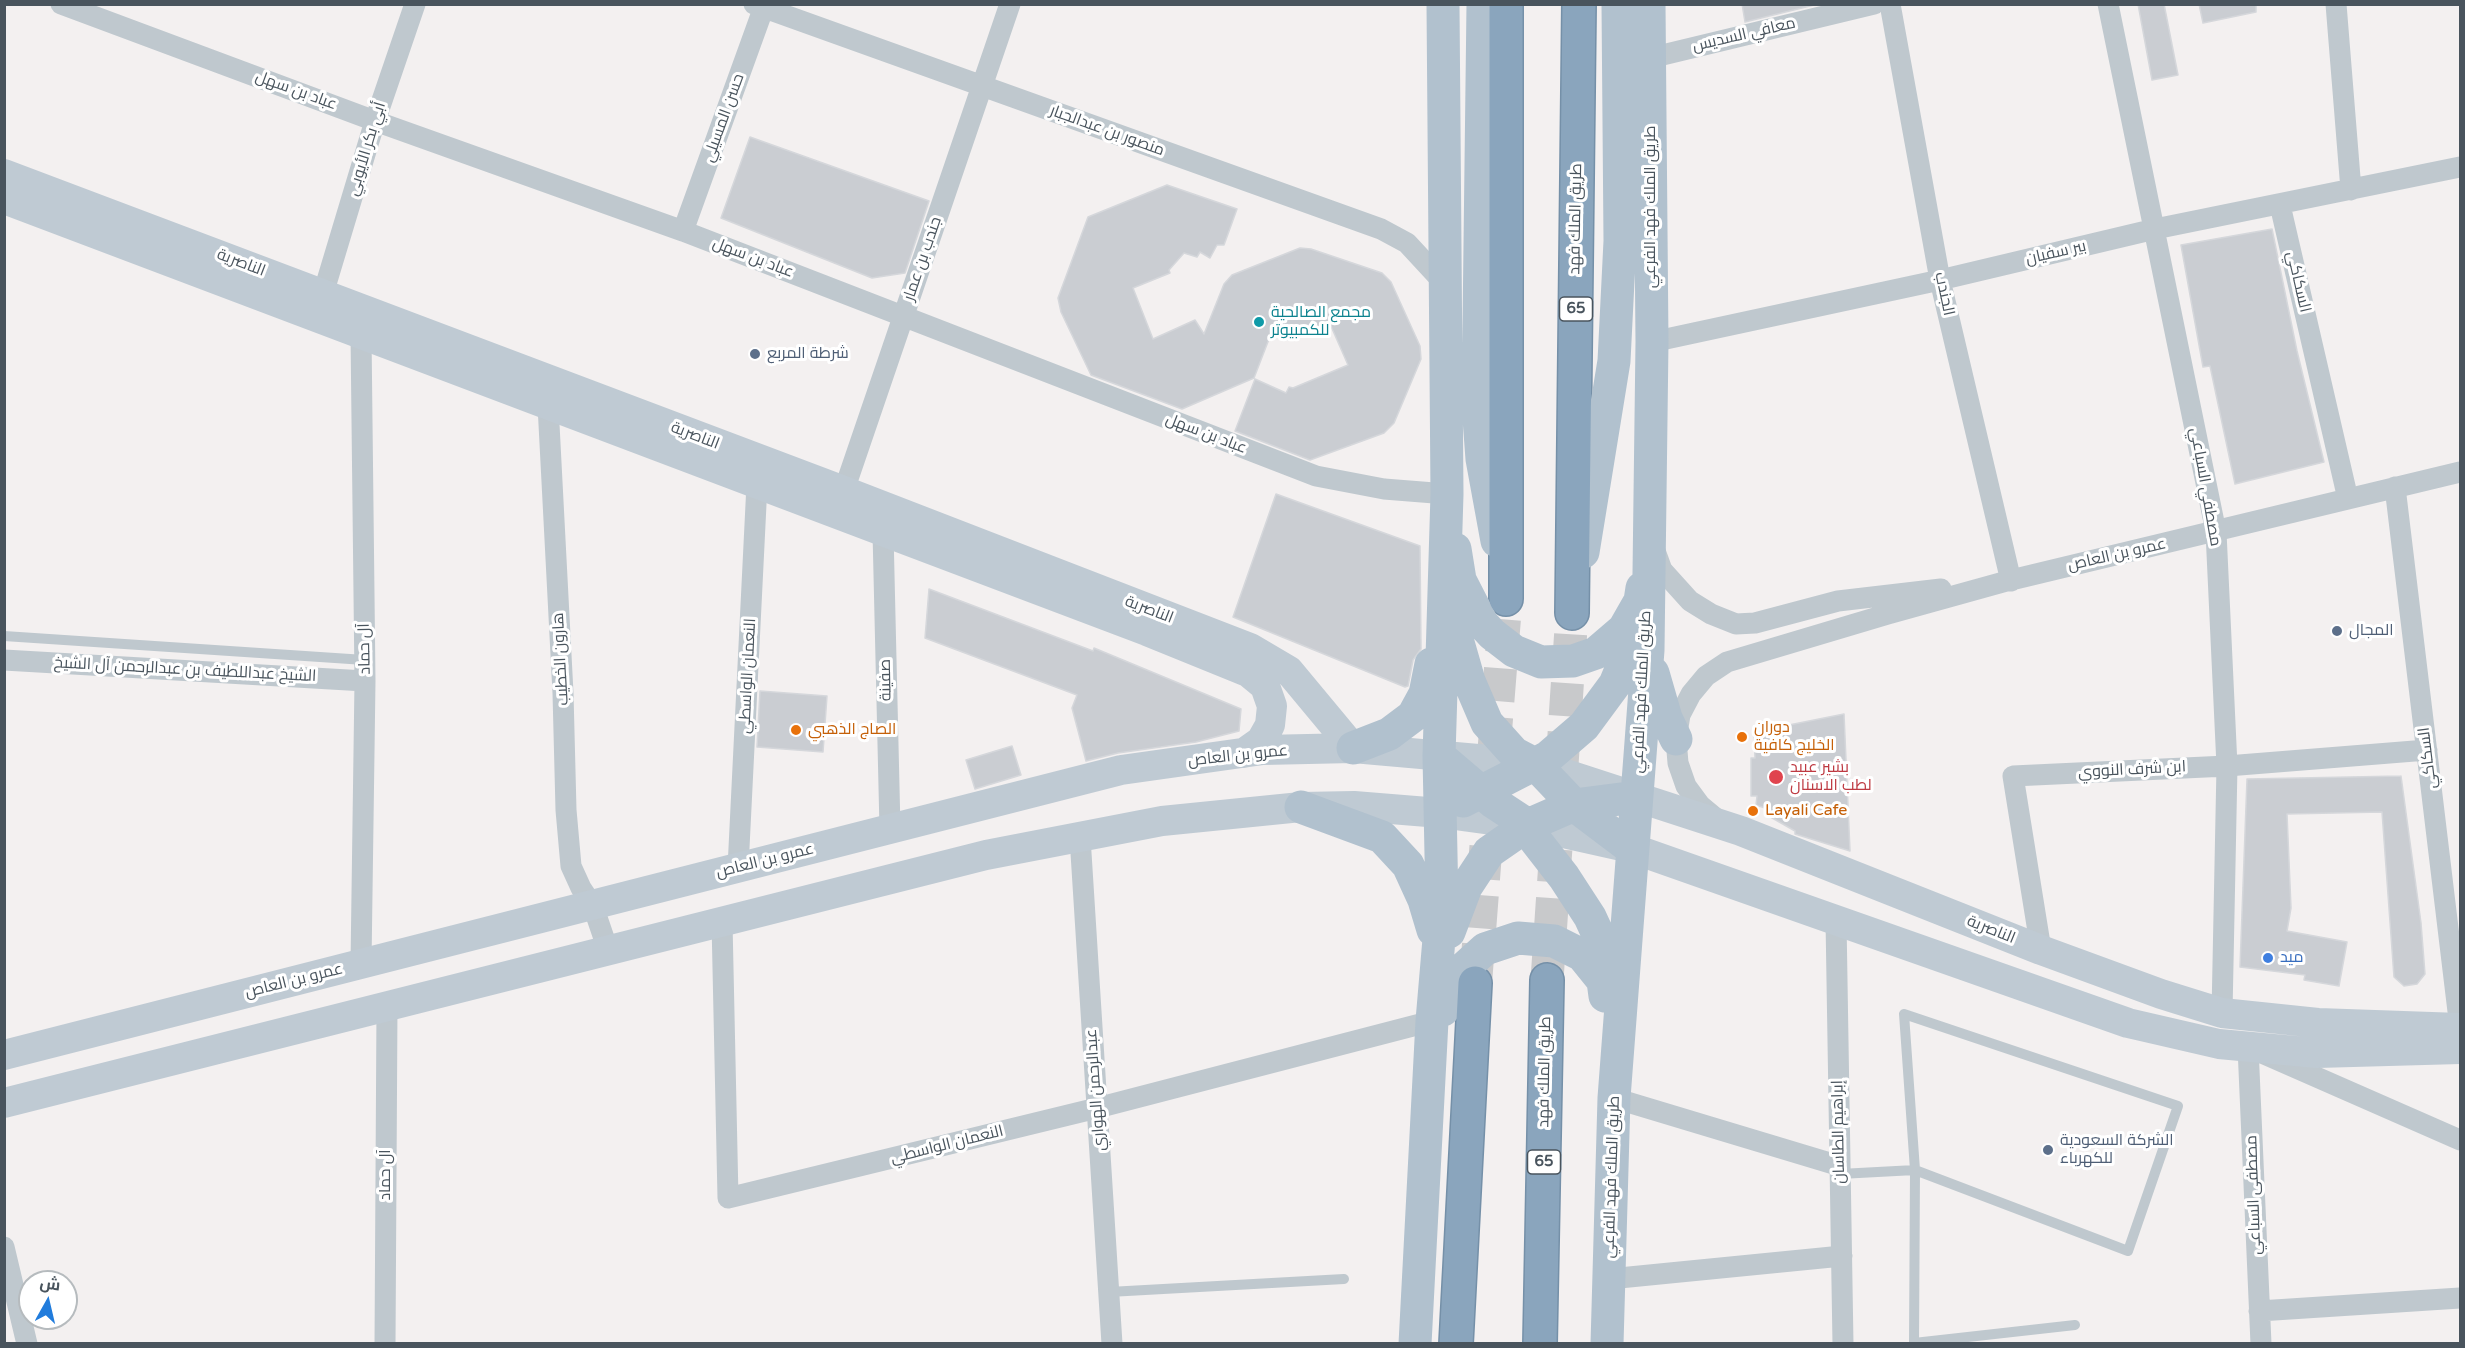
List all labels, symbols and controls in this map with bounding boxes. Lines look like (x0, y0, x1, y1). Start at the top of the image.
street label: معافي السديس (1691, 14, 1797, 56)
street label: عباد بن سهل (253, 67, 339, 115)
street label: حسن المسيلي (699, 71, 749, 165)
street label: أبي بكر الأيوبي (344, 100, 390, 198)
street label: منصور بن عبدالجبار (1047, 101, 1167, 161)
street label: طريق الملك فهد الفرعي (1641, 126, 1661, 288)
street label: طريق الملك فهد (1565, 163, 1587, 275)
street label: جندب بن عمار (900, 214, 946, 304)
street label: عباد بن سهل (710, 234, 796, 282)
street label: بير سفيان (2024, 237, 2088, 269)
street label: الناصرية (214, 245, 268, 281)
street label: السكاكي (2282, 250, 2314, 314)
street label: الجندب (1930, 270, 1958, 318)
road number: 65 (1560, 297, 1592, 321)
place label: مجمع الصالحية للكمبيوتر (1271, 303, 1371, 341)
marker: مجمع الصالحية للكمبيوتر (1252, 315, 1266, 329)
place label: شرطة المربع (767, 344, 849, 364)
marker: شرطة المربع (748, 347, 762, 361)
street label: عباد بن سهل (1163, 410, 1249, 458)
street label: الناصرية (668, 418, 722, 454)
street label: مصطفي السباعي (2185, 426, 2225, 548)
street label: عمرو بن العاص (2066, 534, 2168, 576)
street label: الناصرية (1122, 592, 1176, 628)
street label: طريق الملك فهد الفرعي (1628, 610, 1656, 774)
street label: هارون الخطيب (549, 612, 573, 706)
street label: النعمان الواسطي (735, 618, 761, 734)
place label: المجال (2349, 621, 2394, 641)
street label: آل حماد (355, 623, 375, 675)
marker: المجال (2330, 624, 2344, 638)
street label: الشيخ عبداللطيف بن عبدالرحمن آل الشيخ (53, 654, 317, 686)
street label: صفينة (876, 659, 896, 701)
place label: دوران الخليج كافية (1754, 718, 1835, 756)
place label: الصاج الذهبي (808, 720, 896, 740)
marker: الصاج الذهبي (789, 723, 803, 737)
street label: السكاكي (2415, 726, 2441, 790)
marker: دوران الخليج كافية (1735, 730, 1749, 744)
street label: عمرو بن العاص (1187, 741, 1289, 771)
place label: بشير عبيد لطب الاسنان (1790, 758, 1872, 796)
street label: ابن شرف النووي (2078, 758, 2186, 782)
marker: بشير عبيد لطب الاسنان (1767, 768, 1785, 786)
place label: Layali Cafe (1765, 801, 1847, 821)
marker: Layali Cafe (1746, 804, 1760, 818)
street label: عمرو بن العاص (714, 840, 816, 882)
street label: الناصرية (1964, 912, 2018, 948)
place label: ميد (2280, 948, 2304, 968)
marker: ميد (2261, 951, 2275, 965)
street label: عمرو بن العاص (243, 960, 345, 1002)
street label: طريق الملك فهد (1534, 1016, 1556, 1128)
street label: عبدالرحمن الهواري (1082, 1028, 1110, 1152)
street label: إبراهيم الطاسان (1828, 1080, 1850, 1184)
street label: طريق الملك فهد الفرعي (1600, 1095, 1624, 1259)
street label: النعمان الواسطي (889, 1122, 1005, 1168)
place label: الشركة السعودية للكهرباء (2060, 1131, 2174, 1169)
street label: مصطفى السباعي (2242, 1135, 2266, 1255)
marker: الشركة السعودية للكهرباء (2041, 1143, 2055, 1157)
street label: آل حماد (376, 1149, 396, 1201)
road number: 65 (1528, 1150, 1560, 1174)
north arrow (18, 1270, 78, 1330)
text: ش (39, 1273, 62, 1295)

